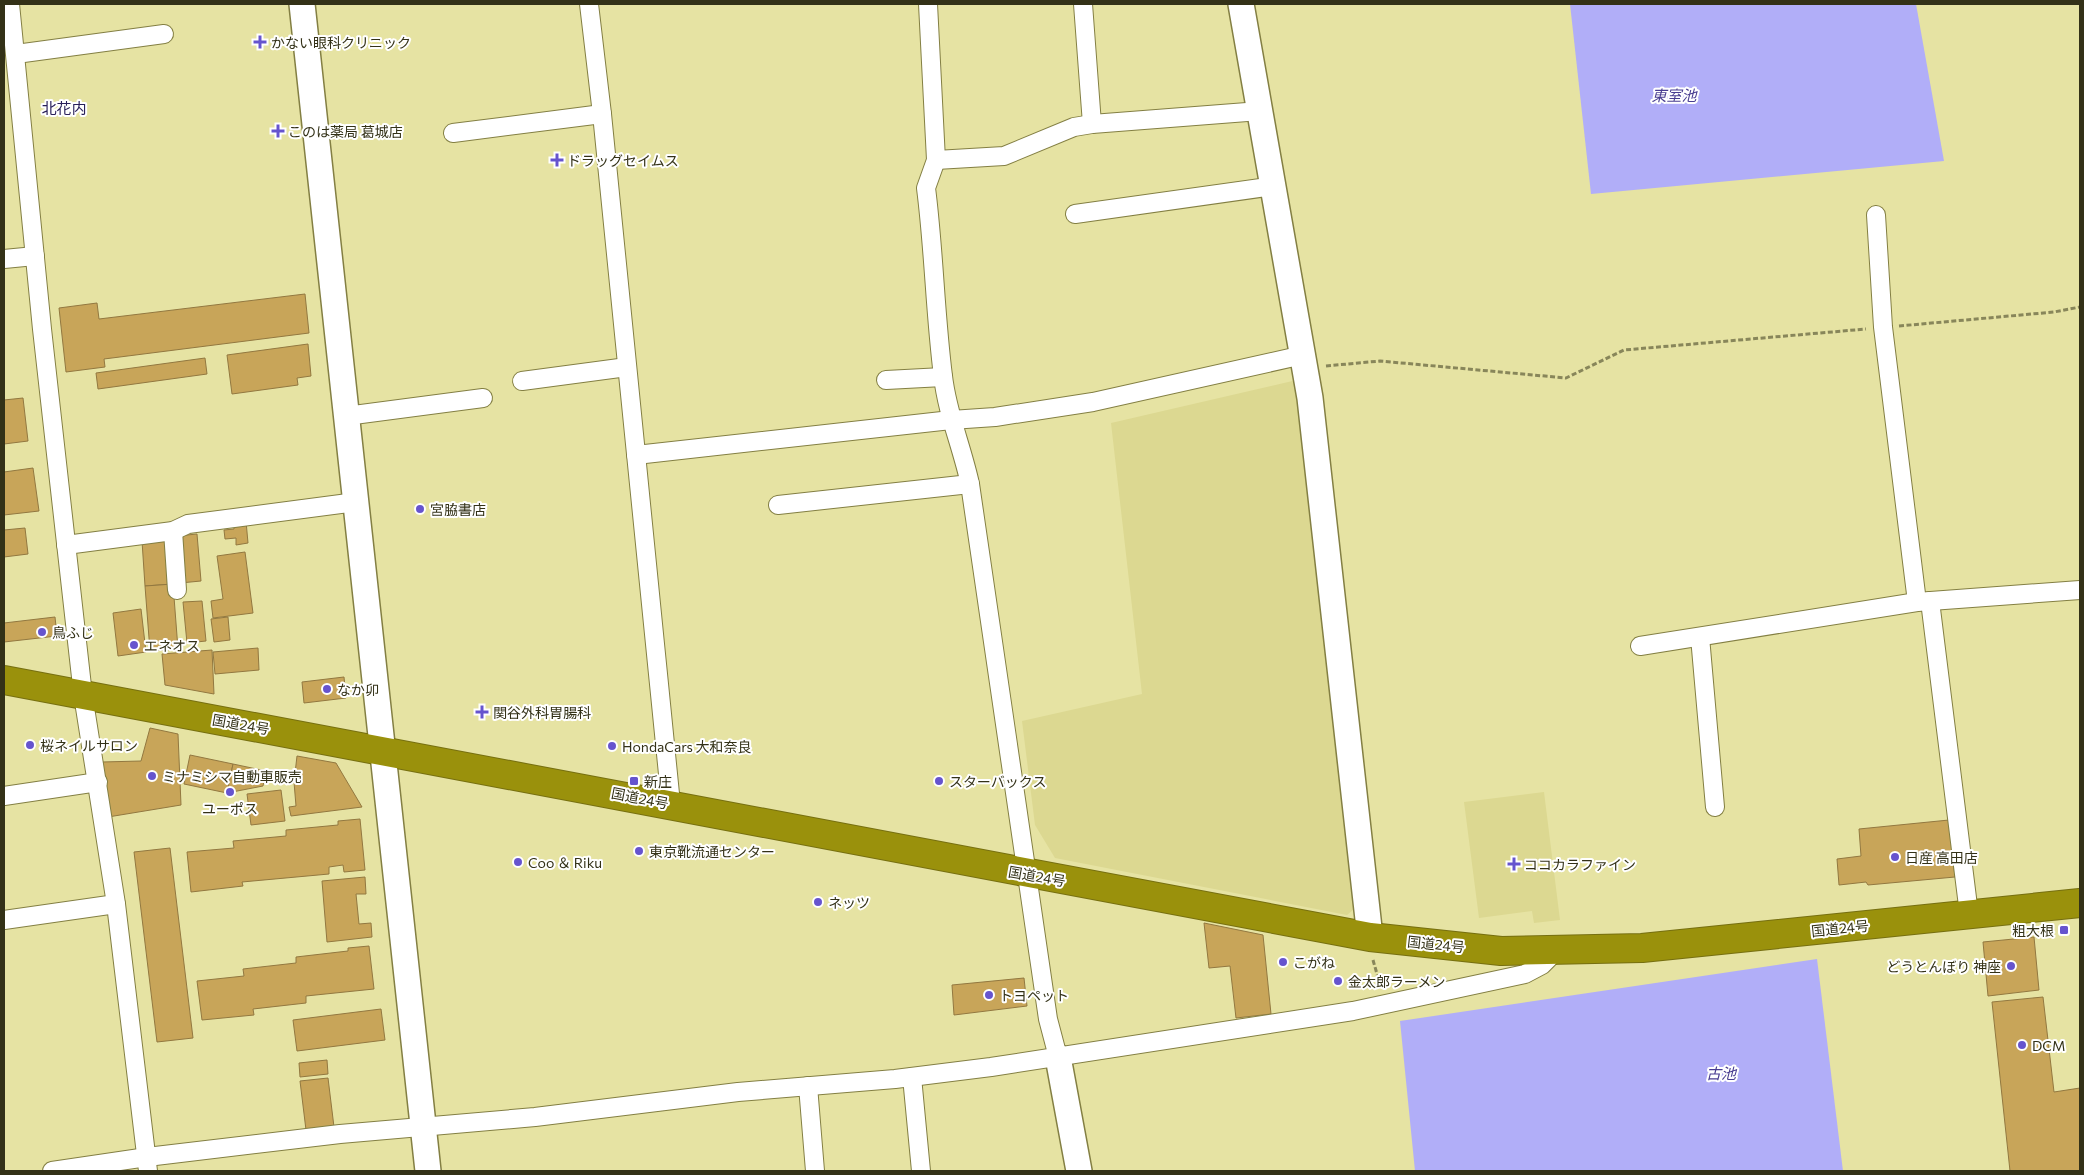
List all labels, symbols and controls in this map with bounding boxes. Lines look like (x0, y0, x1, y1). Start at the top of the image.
place label: かない眼科クリニック (271, 34, 411, 51)
marker: かない眼科クリニック (253, 35, 267, 49)
water label: 東室池 (1651, 86, 1698, 104)
district label: 北花内 (41, 99, 87, 117)
place label: このは薬局 葛城店 (288, 123, 403, 140)
marker: このは薬局 葛城店 (272, 125, 284, 137)
place label: ドラッグセイムス (567, 152, 679, 169)
marker: ドラッグセイムス (551, 154, 563, 166)
place label: 宮脇書店 (430, 501, 486, 518)
marker: 宮脇書店 (414, 503, 426, 515)
place label: 鳥ふじ (52, 624, 94, 641)
marker: 鳥ふじ (36, 626, 48, 638)
place label: エネオス (144, 637, 200, 654)
marker: エネオス (128, 639, 140, 651)
place label: なか卯 (337, 681, 379, 698)
marker: なか卯 (321, 683, 333, 695)
place label: 関谷外科胃腸科 (493, 704, 591, 721)
marker: 関谷外科胃腸科 (475, 705, 489, 719)
street label: 国道24号 (211, 711, 271, 737)
place label: 桜ネイルサロン (40, 737, 138, 754)
place label: HondaCars 大和奈良 (622, 738, 752, 755)
marker: 桜ネイルサロン (24, 739, 36, 751)
marker: HondaCars 大和奈良 (606, 740, 618, 752)
place label: ミナミシマ自動車販売 (162, 768, 302, 785)
marker: ミナミシマ自動車販売 (146, 770, 158, 782)
place label: 新庄 (644, 773, 672, 790)
place label: スターバックス (949, 773, 1046, 790)
marker: 新庄 (628, 775, 640, 787)
marker: スターバックス (933, 775, 945, 787)
street label: 国道24号 (610, 784, 670, 812)
marker: ユーポス (224, 786, 236, 798)
place label: ユーポス (202, 800, 258, 817)
place label: 東京靴流通センター (649, 843, 775, 860)
marker: 東京靴流通センター (633, 845, 645, 857)
place label: 日産 高田店 (1905, 849, 1978, 866)
marker: 日産 高田店 (1889, 851, 1901, 863)
place label: Coo ＆ Riku (528, 854, 602, 871)
marker: Coo ＆ Riku (512, 856, 524, 868)
place label: ココカラファイン (1524, 856, 1636, 873)
marker: ココカラファイン (1508, 858, 1520, 870)
street label: 国道24号 (1007, 863, 1067, 889)
place label: ネッツ (828, 894, 870, 911)
marker: ネッツ (812, 896, 824, 908)
street label: 国道24号 (1810, 917, 1870, 939)
place label: 粗大根 (2012, 922, 2054, 939)
marker: 粗大根 (2058, 924, 2070, 936)
street label: 国道24号 (1406, 933, 1466, 955)
place label: こがね (1293, 954, 1335, 971)
marker: こがね (1277, 956, 1289, 968)
place label: どうとんぼり 神座 (1886, 958, 2001, 975)
marker: どうとんぼり 神座 (2005, 960, 2017, 972)
place label: 金太郎ラーメン (1348, 973, 1445, 990)
marker: 金太郎ラーメン (1332, 975, 1344, 987)
place label: トヨペット (999, 987, 1069, 1004)
marker: トヨペット (983, 989, 995, 1001)
place label: DCM (2032, 1037, 2065, 1054)
marker: DCM (2016, 1039, 2028, 1051)
water label: 古池 (1706, 1064, 1738, 1082)

